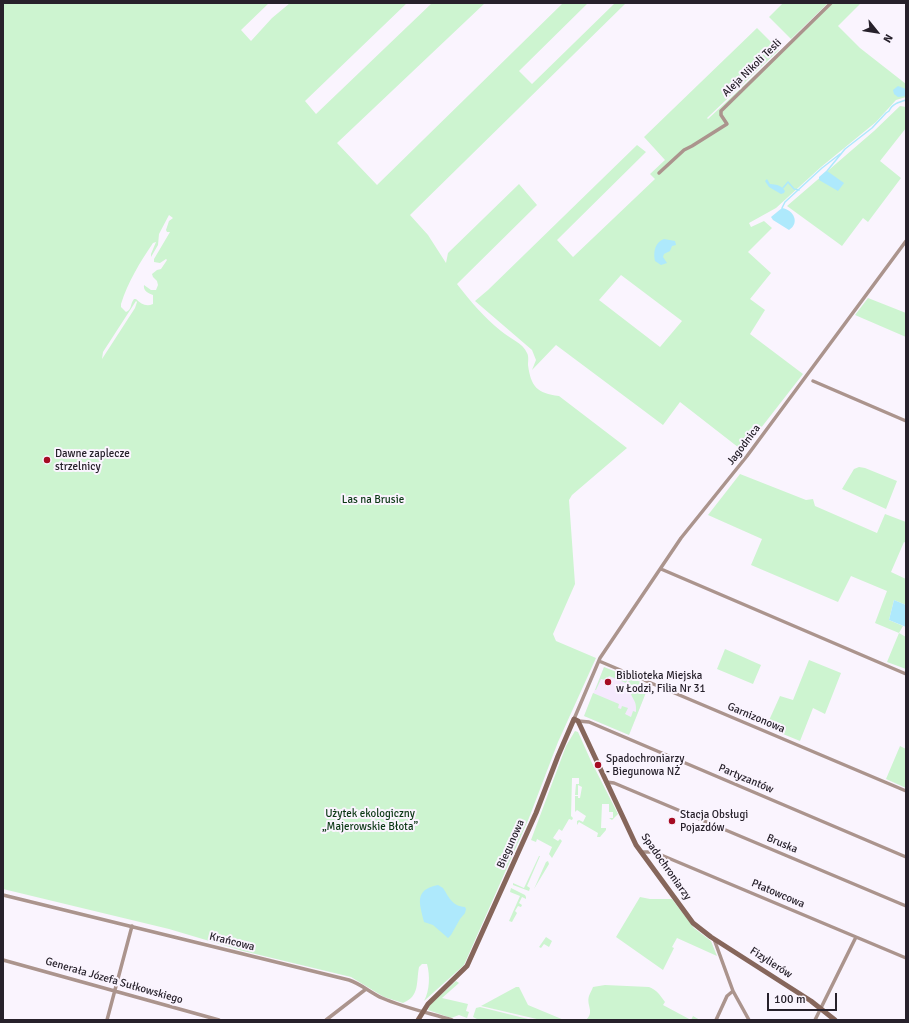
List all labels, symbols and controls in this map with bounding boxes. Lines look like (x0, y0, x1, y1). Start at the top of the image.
north arrow (857, 12, 897, 52)
text: N (880, 32, 895, 45)
street label: Aleja Nikoli Tesli (720, 36, 784, 100)
street label: Jagodnica (725, 422, 763, 468)
place label: Dawne zaplecze strzelnicy (55, 447, 130, 473)
marker: Dawne zaplecze strzelnicy (42, 455, 52, 465)
park label: Las na Brusie (342, 493, 404, 507)
place label: Biblioteka Miejska w Łodzi, Filia Nr 31 (616, 669, 705, 695)
marker: Biblioteka Miejska w Łodzi, Filia Nr 31 (603, 677, 613, 687)
street label: Garnizonowa (725, 700, 787, 736)
place label: Spadochroniarzy - Biegunowa NŻ (606, 752, 685, 778)
marker: Spadochroniarzy - Biegunowa NŻ (593, 760, 603, 770)
street label: Partyzantów (716, 761, 776, 797)
park label: Użytek ekologiczny „Majerowskie Błota” (322, 807, 418, 833)
place label: Stacja Obsługi Pojazdów (680, 808, 748, 834)
marker: Stacja Obsługi Pojazdów (667, 816, 677, 826)
street label: Biegunowa (494, 818, 528, 870)
street label: Spadochroniarzy (638, 831, 694, 903)
street label: Bruska (764, 832, 800, 856)
street label: Płatowcowa (749, 877, 807, 911)
street label: Krańcowa (208, 930, 256, 954)
street label: Fizylierów (747, 944, 795, 982)
street label: Generała Józefa Sułkowskiego (44, 955, 184, 1007)
scale bar (769, 985, 839, 1011)
text: 100 m (774, 992, 806, 1007)

